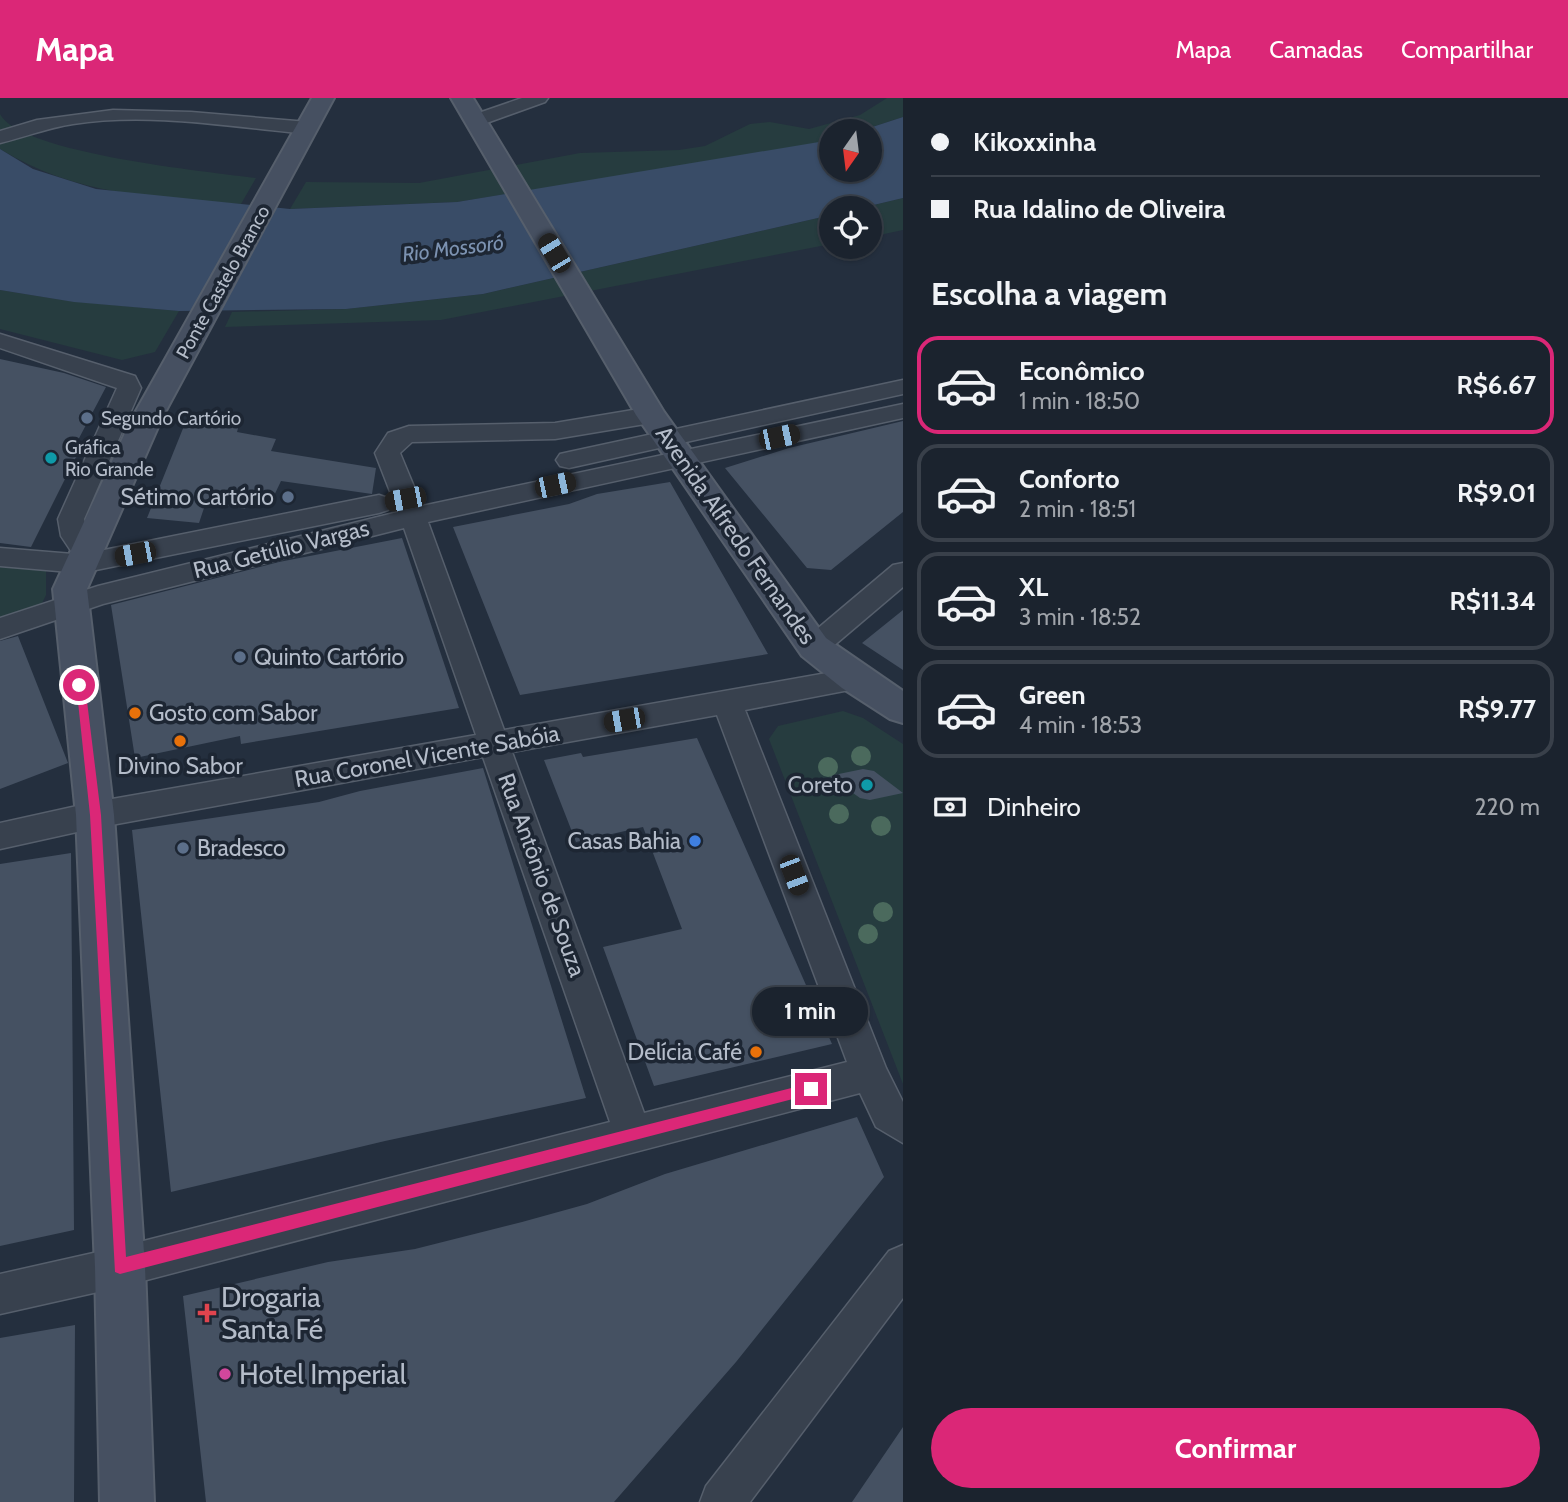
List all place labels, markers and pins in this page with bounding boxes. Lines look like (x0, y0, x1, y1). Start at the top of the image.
place label: Segundo Cartório (101, 407, 241, 430)
marker: Segundo Cartório (79, 410, 95, 426)
place label: Gráfica Rio Grande (65, 436, 154, 481)
marker: Gráfica Rio Grande (43, 450, 59, 466)
place label: Sétimo Cartório (121, 483, 274, 511)
marker: Sétimo Cartório (280, 489, 296, 505)
place label: Quinto Cartório (254, 643, 404, 671)
marker: Quinto Cartório (232, 649, 248, 665)
place label: Gosto com Sabor (149, 699, 318, 727)
marker: Gosto com Sabor (127, 705, 143, 721)
marker: Divino Sabor (172, 733, 188, 749)
place label: Divino Sabor (117, 752, 243, 780)
place label: Coreto (787, 771, 853, 799)
marker: Coreto (859, 777, 875, 793)
place label: Casas Bahia (567, 827, 681, 855)
marker: Casas Bahia (687, 833, 703, 849)
place label: Bradesco (197, 834, 286, 862)
marker: Bradesco (175, 840, 191, 856)
place label: Delícia Café (628, 1038, 742, 1066)
marker: Delícia Café (748, 1044, 764, 1060)
place label: Drogaria Santa Fé (221, 1280, 323, 1346)
marker: Drogaria Santa Fé (199, 1305, 215, 1321)
place label: Hotel Imperial (239, 1357, 407, 1391)
marker: Hotel Imperial (217, 1366, 233, 1382)

